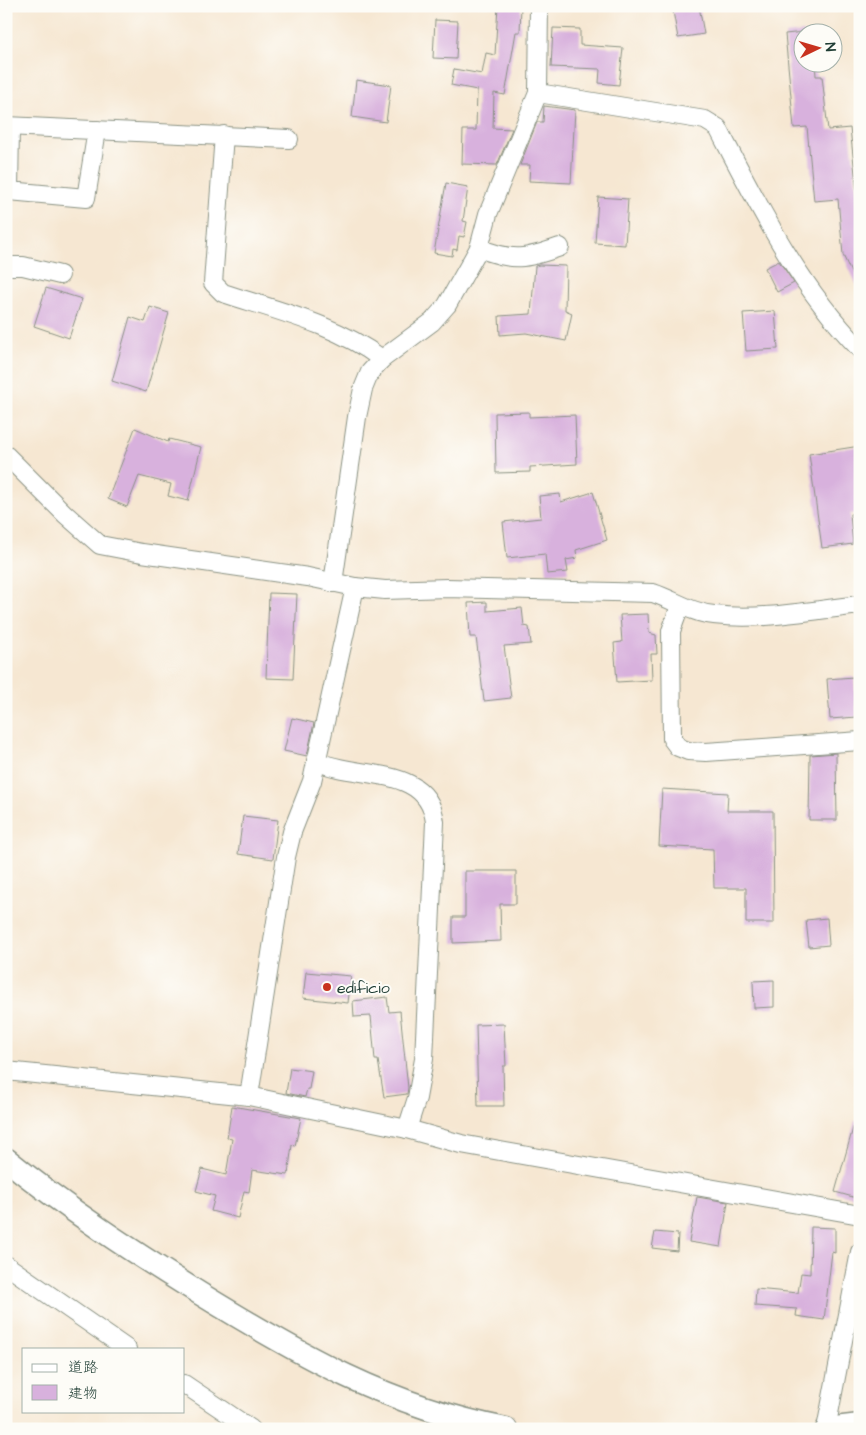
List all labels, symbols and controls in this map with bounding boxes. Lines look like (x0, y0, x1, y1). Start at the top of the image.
north arrow (794, 22, 844, 72)
text: N (820, 42, 840, 52)
place label: edificio (337, 977, 390, 999)
marker: edificio (321, 981, 333, 993)
legend (22, 1348, 185, 1412)
text: 道路 (68, 1357, 98, 1378)
text: 建物 (68, 1383, 98, 1404)

